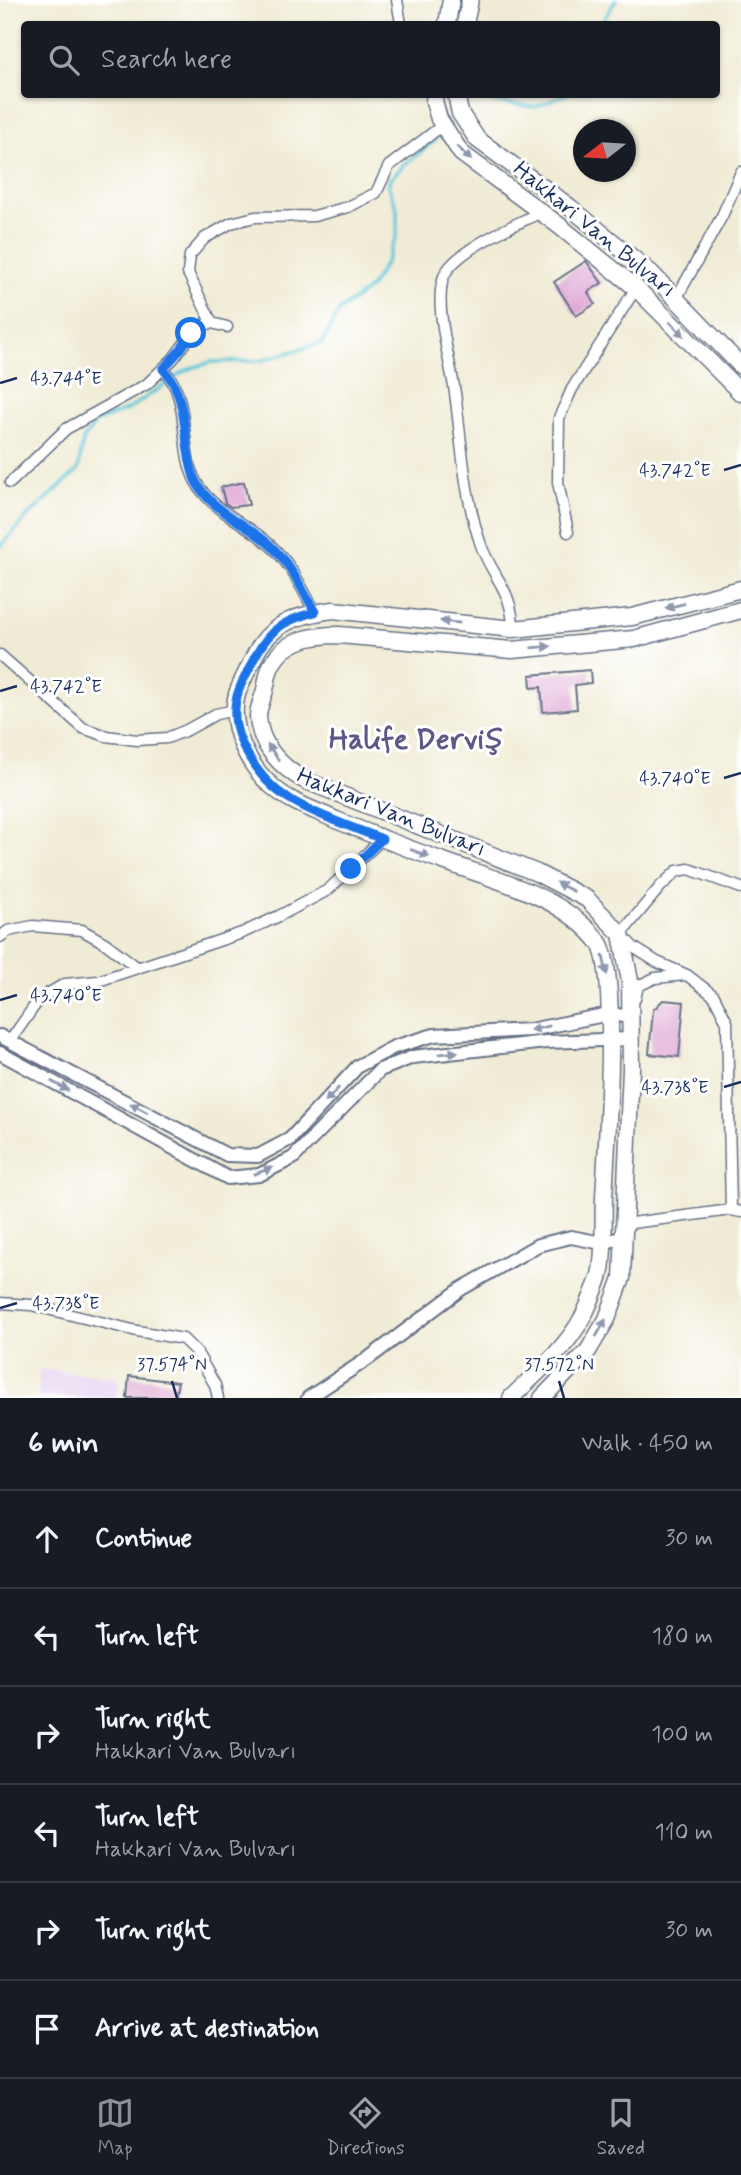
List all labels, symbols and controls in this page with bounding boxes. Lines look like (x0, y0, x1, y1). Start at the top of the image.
search box (21, 21, 720, 98)
icon: search (45, 41, 83, 79)
text: Search here (101, 43, 232, 77)
north arrow (573, 119, 636, 182)
one-way arrow (456, 145, 473, 162)
street label: Hakkari Van Bulvarı (506, 155, 682, 305)
route start (175, 317, 206, 348)
one-way arrow (668, 320, 684, 337)
text: 43.744°E (30, 367, 102, 391)
text: 43.742°E (639, 459, 711, 483)
one-way arrow (664, 601, 686, 612)
one-way arrow (439, 616, 461, 627)
one-way arrow (531, 641, 553, 652)
text: 43.742°E (30, 675, 102, 699)
district label: Halife Derviş (329, 720, 503, 759)
one-way arrow (266, 743, 280, 761)
street label: Hakkari Van Bulvarı (292, 761, 490, 865)
text: 43.740°E (639, 767, 711, 791)
one-way arrow (409, 848, 430, 859)
route end (335, 853, 366, 884)
one-way arrow (555, 882, 575, 893)
one-way arrow (600, 954, 611, 976)
text: 43.740°E (30, 984, 102, 1008)
one-way arrow (529, 1023, 551, 1034)
one-way arrow (437, 1047, 459, 1058)
text: 43.738°E (641, 1076, 709, 1100)
one-way arrow (50, 1080, 70, 1092)
one-way arrow (324, 1086, 340, 1103)
one-way arrow (129, 1103, 149, 1114)
one-way arrow (252, 1165, 273, 1176)
text: 43.738°E (32, 1292, 100, 1316)
one-way arrow (595, 1318, 607, 1337)
text: 37.574°N (137, 1353, 207, 1377)
text: 37.572°N (524, 1353, 594, 1377)
text: 6 min (28, 1424, 99, 1463)
text: Walk · 450 m (582, 1429, 713, 1459)
icon: ahead (28, 1520, 66, 1558)
text: Continue (95, 1522, 192, 1556)
text: 30 m (665, 1524, 713, 1554)
icon: left (28, 1618, 66, 1656)
text: Turn left (95, 1620, 199, 1654)
text: 180 m (652, 1622, 713, 1652)
text: Turn right (95, 1703, 211, 1737)
icon: right (28, 1716, 66, 1754)
text: 100 m (651, 1720, 713, 1750)
text: Hakkari Van Bulvarı (95, 1737, 296, 1767)
text: Turn left (95, 1801, 199, 1835)
icon: left (28, 1814, 66, 1852)
text: 110 m (654, 1818, 713, 1848)
text: Hakkari Van Bulvarı (95, 1835, 296, 1865)
icon: right (28, 1912, 66, 1950)
text: Turn right (95, 1914, 211, 1948)
text: 30 m (665, 1916, 713, 1946)
icon: arrive (28, 2010, 66, 2048)
text: Arrive at destination (95, 2012, 319, 2046)
tab: Map (96, 2094, 134, 2161)
tab: Directions (326, 2094, 405, 2161)
tab: Saved (597, 2094, 645, 2161)

